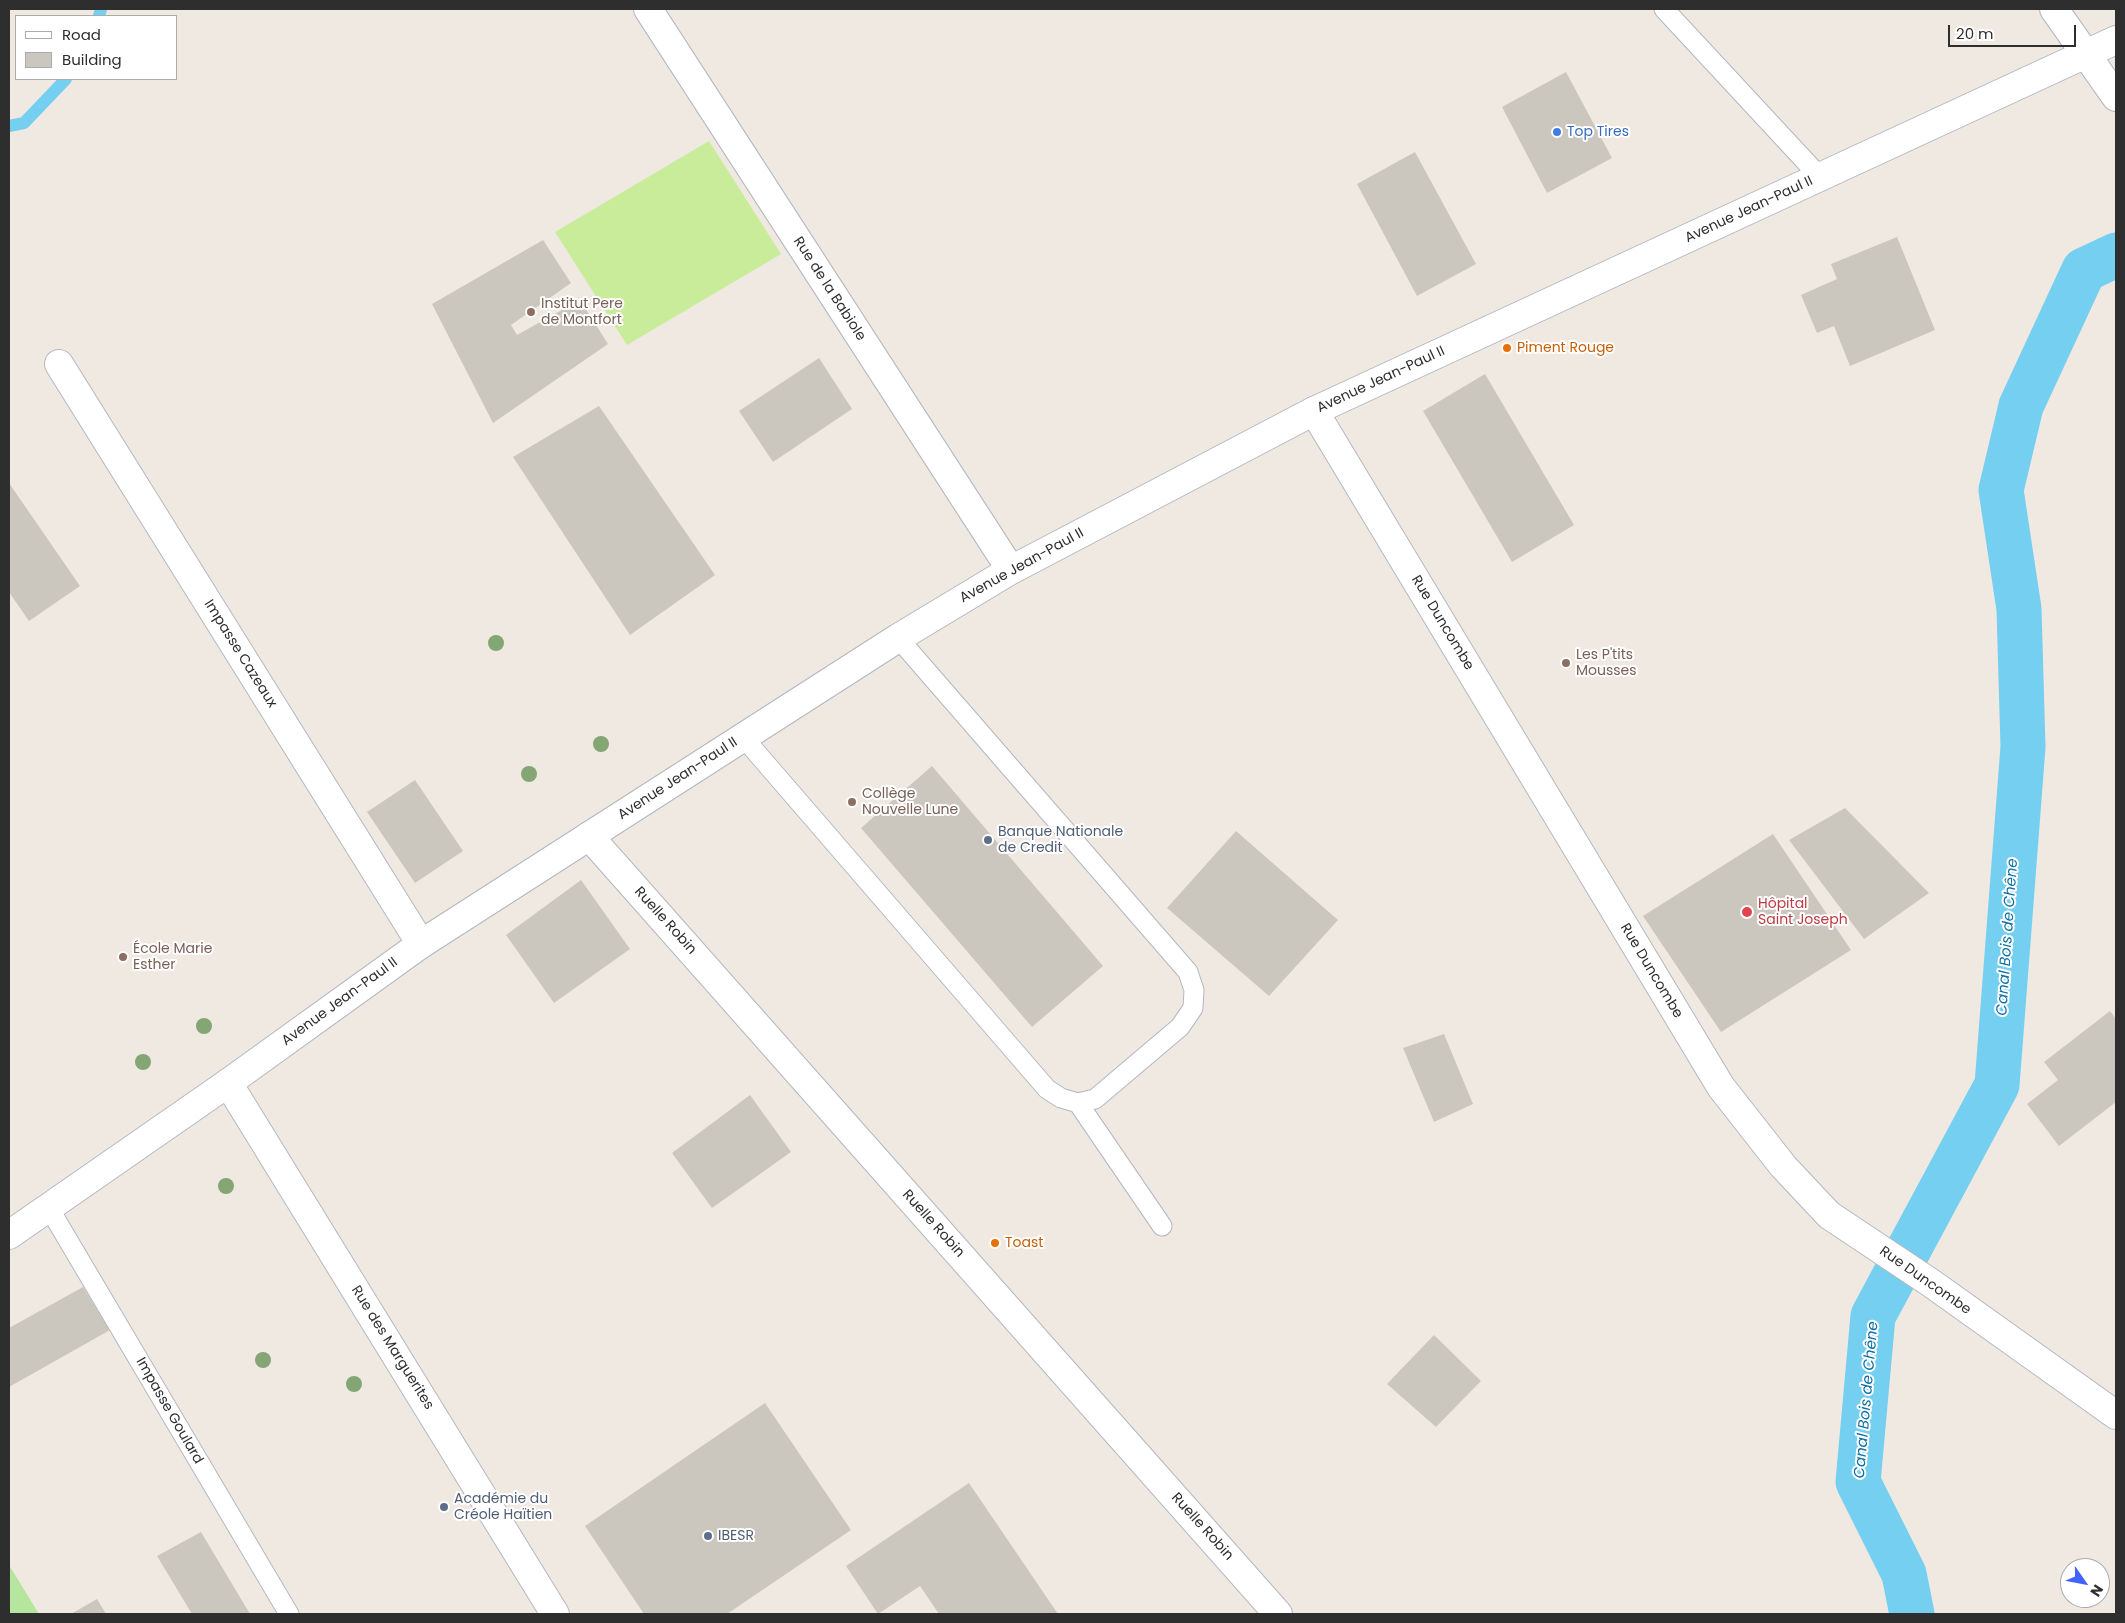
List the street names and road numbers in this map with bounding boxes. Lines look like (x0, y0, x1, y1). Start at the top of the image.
street label: Avenue Jean-Paul II (1682, 173, 1816, 247)
street label: Rue de la Babiole (789, 234, 869, 344)
street label: Avenue Jean-Paul II (1314, 343, 1448, 417)
street label: Avenue Jean-Paul II (957, 525, 1087, 607)
street label: Rue Duncombe (1407, 573, 1477, 673)
street label: Impasse Cazeaux (200, 597, 280, 711)
street label: Avenue Jean-Paul II (615, 734, 741, 824)
street label: Ruelle Robin (630, 884, 700, 958)
street label: Rue Duncombe (1616, 921, 1686, 1021)
street label: Avenue Jean-Paul II (279, 954, 401, 1050)
street label: Ruelle Robin (898, 1187, 968, 1261)
street label: Rue Duncombe (1876, 1243, 1974, 1319)
street label: Rue des Marguerites (347, 1283, 437, 1413)
street label: Impasse Goulard (132, 1355, 206, 1467)
street label: Ruelle Robin (1167, 1490, 1237, 1564)

